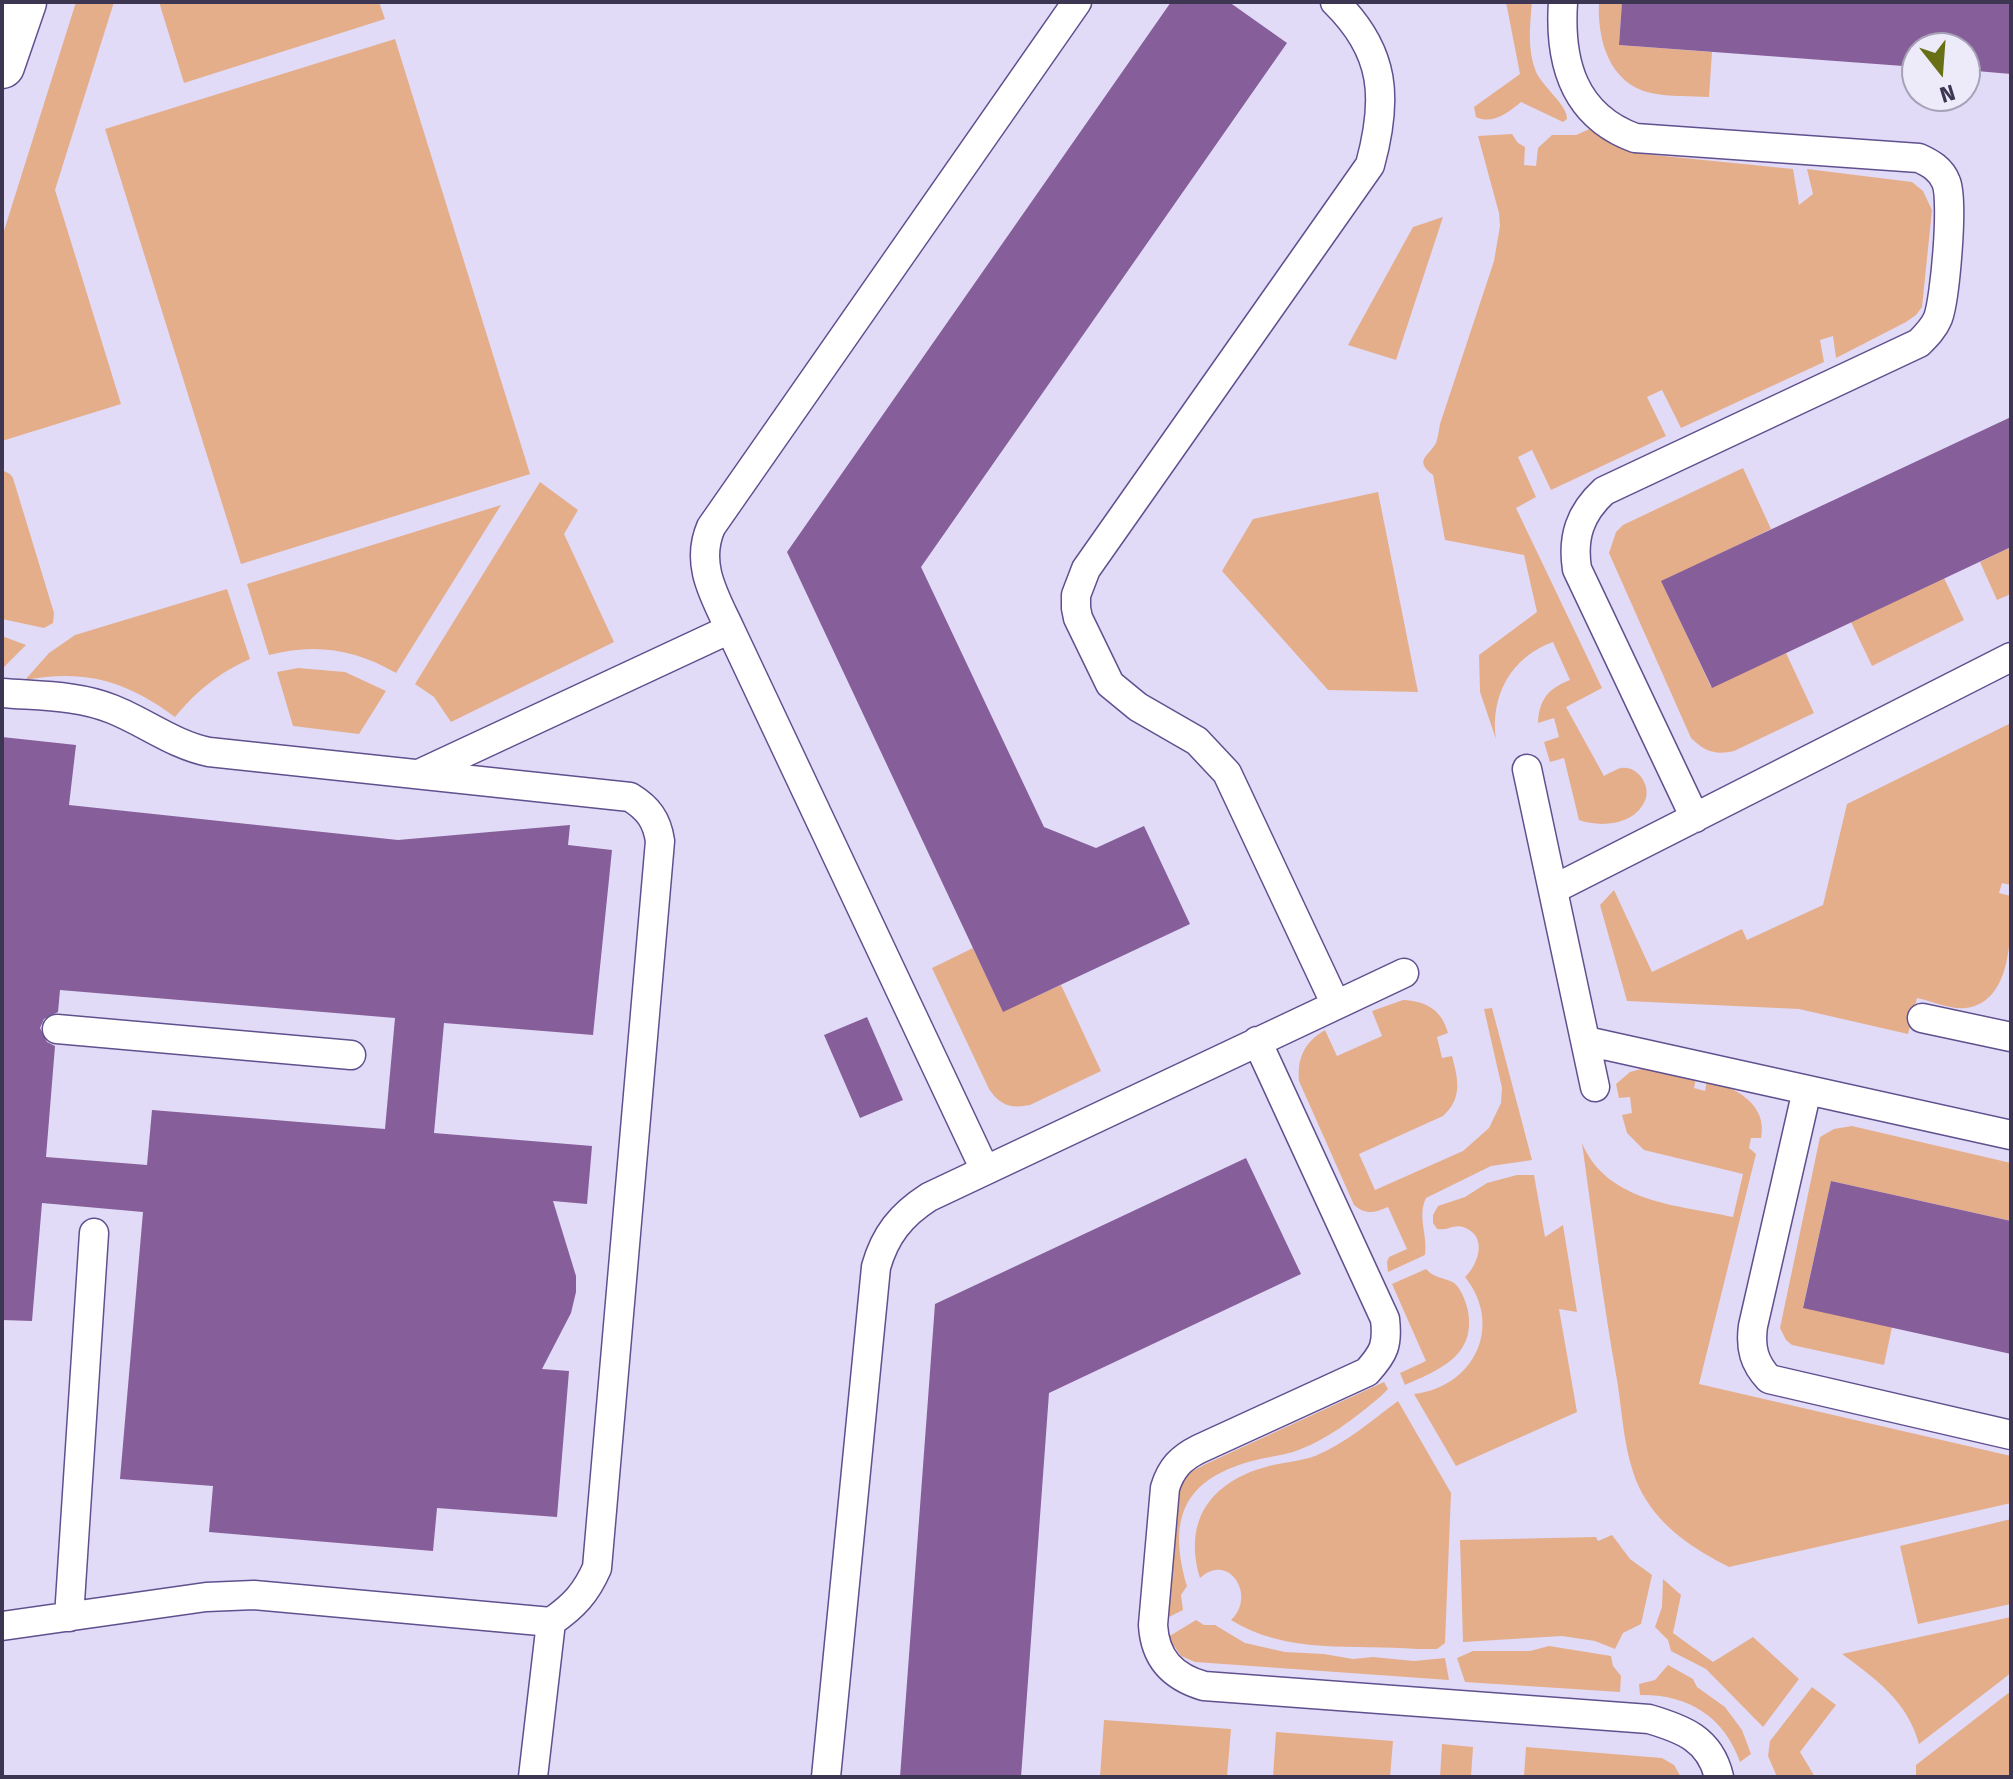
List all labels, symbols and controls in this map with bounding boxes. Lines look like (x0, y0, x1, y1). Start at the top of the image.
north arrow (1901, 32, 1981, 112)
text: N (1937, 78, 1959, 109)

